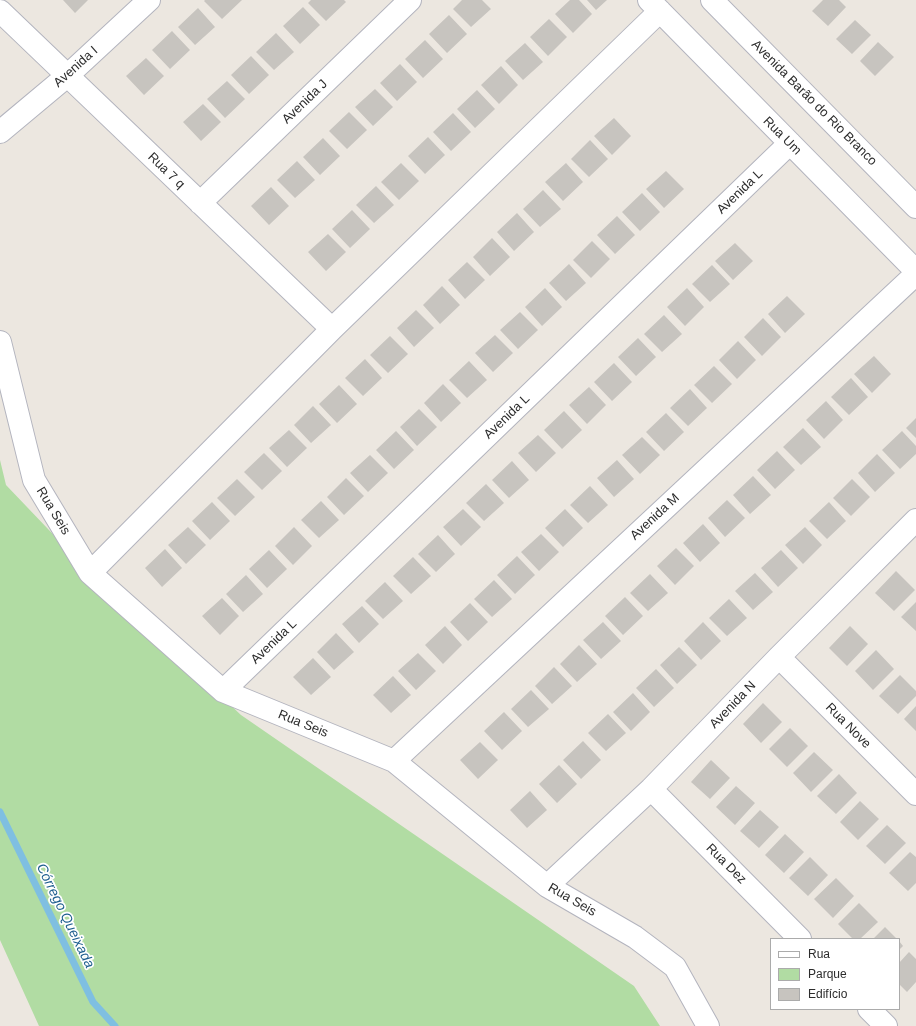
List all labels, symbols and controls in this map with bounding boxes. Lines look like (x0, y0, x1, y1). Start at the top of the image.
street label: Avenida Barão do Rio Branco (748, 37, 880, 169)
street label: Avenida I (51, 43, 101, 91)
street label: Avenida J (279, 77, 331, 127)
street label: Rua Um (760, 114, 804, 158)
street label: Rua 7 q (144, 150, 188, 192)
street label: Avenida L (714, 166, 766, 218)
street label: Avenida L (481, 391, 533, 443)
street label: Rua Seis (33, 484, 73, 538)
street label: Avenida M (627, 490, 683, 544)
street label: Avenida L (248, 616, 300, 668)
street label: Avenida N (707, 678, 759, 732)
street label: Rua Nove (822, 700, 874, 752)
street label: Rua Seis (276, 707, 330, 741)
street label: Rua Dez (703, 841, 749, 887)
water label: Córrego Queixada (32, 861, 98, 971)
street label: Rua Seis (545, 880, 599, 920)
legend (770, 938, 900, 1010)
text: Rua (808, 947, 830, 961)
text: Parque (808, 967, 847, 981)
text: Edifício (808, 987, 847, 1001)

